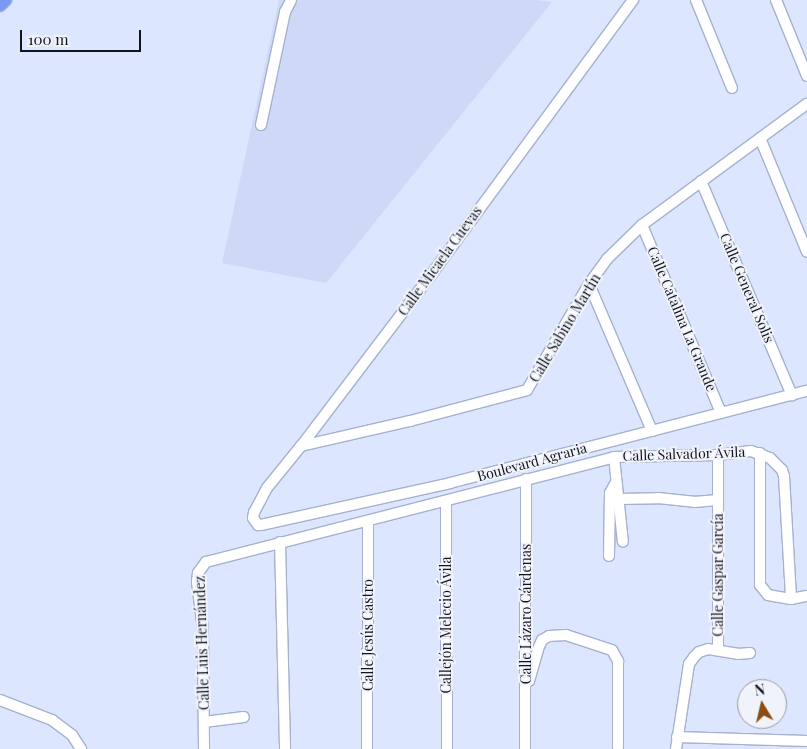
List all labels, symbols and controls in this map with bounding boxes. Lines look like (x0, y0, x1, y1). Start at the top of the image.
scale bar (22, 20, 144, 52)
text: 100 m (28, 29, 69, 49)
street label: Calle Micaela Cuevas (395, 203, 485, 319)
street label: Calle General Solis (716, 231, 778, 345)
street label: Calle Catalina La Grande (644, 244, 720, 394)
street label: Calle Sabino Martín (526, 271, 604, 385)
street label: Boulevard Agraria (475, 439, 589, 485)
street label: Calle Salvador Ávila (622, 443, 746, 465)
street label: Calle Gaspar García (710, 513, 726, 637)
street label: Calle Lázaro Cárdenas (518, 544, 534, 684)
street label: Callejón Melecio Ávila (438, 556, 454, 694)
street label: Calle Luis Hernández (191, 576, 213, 710)
street label: Calle Jesús Castro (360, 579, 376, 691)
north arrow (737, 679, 787, 729)
text: N (753, 680, 766, 700)

